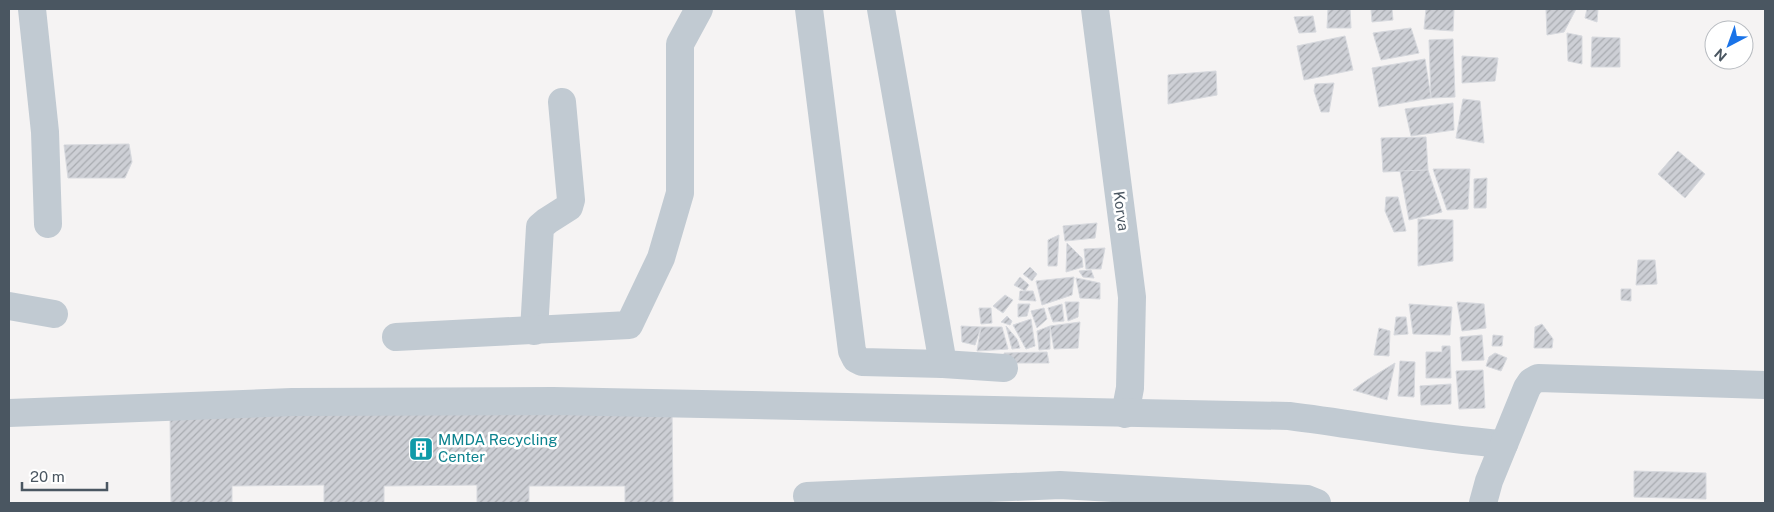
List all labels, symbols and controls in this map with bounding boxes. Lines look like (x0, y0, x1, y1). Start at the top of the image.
north arrow (1704, 20, 1754, 70)
text: N (1711, 45, 1730, 64)
street label: Korva (1111, 190, 1132, 232)
place label: MMDA Recycling Center (438, 431, 557, 465)
building icon: MMDA Recycling Center (408, 436, 434, 462)
scale bar (22, 460, 108, 492)
text: 20 m (30, 468, 65, 485)

